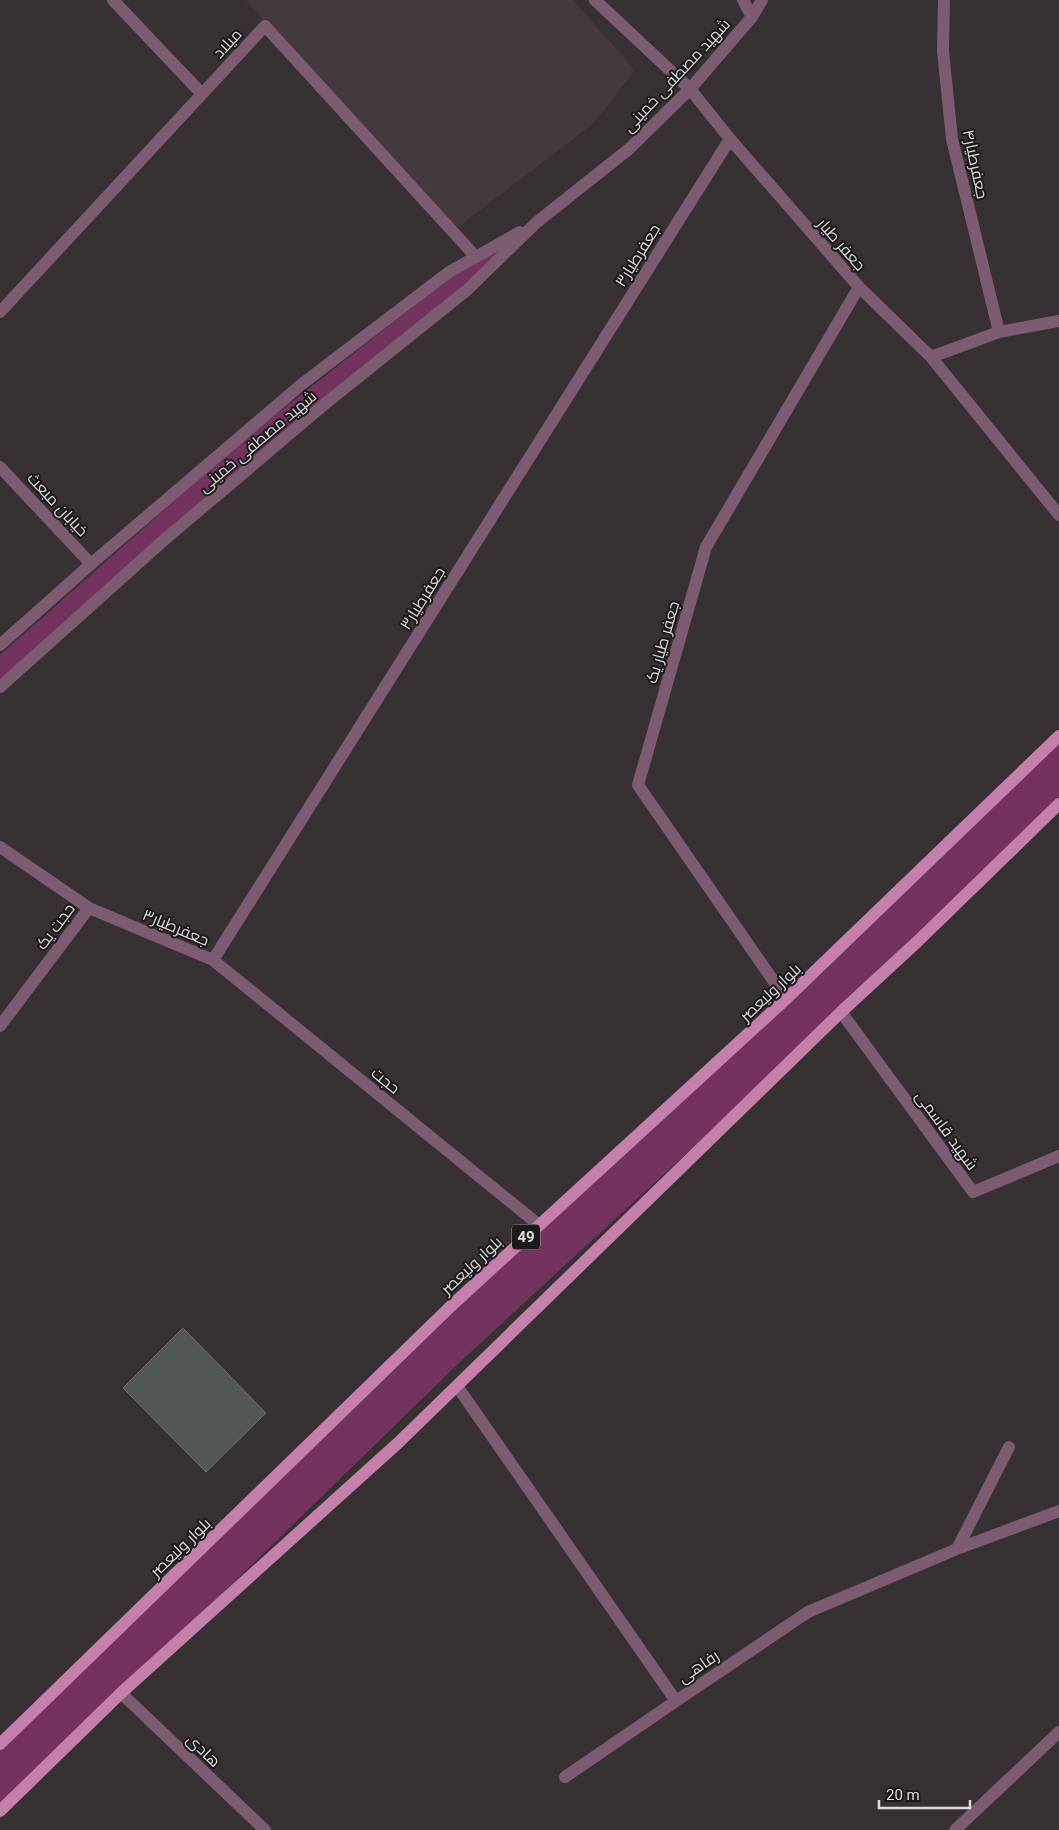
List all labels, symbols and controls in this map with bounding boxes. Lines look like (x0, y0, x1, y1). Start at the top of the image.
street label: شهید مصطفی خمینی (619, 15, 735, 137)
street label: میلاد (209, 25, 246, 62)
street label: جعفرطیار۴ (959, 128, 992, 200)
street label: جعفر طیار (813, 213, 870, 275)
street label: جعفرطیار۳ (611, 220, 664, 290)
street label: شهید مصطفی خمینی (194, 386, 321, 497)
street label: خیابان مبعث (23, 469, 92, 541)
street label: جعفرطیار۳ (396, 563, 449, 633)
street label: جعفر طیار یک (642, 599, 683, 686)
street label: حجت یک (32, 899, 79, 953)
street label: جعفرطیار۳ (140, 905, 212, 950)
street label: بلوار ولیعصر (735, 959, 805, 1026)
street label: حجت (367, 1063, 404, 1098)
street label: شهید قاسمی (911, 1087, 982, 1174)
road number: 49 (512, 1224, 540, 1250)
street label: بلوار ولیعصر (436, 1232, 506, 1299)
street label: بلوار ولیعصر (145, 1514, 215, 1582)
street label: رفاهی (674, 1646, 723, 1688)
street label: هادی (182, 1730, 224, 1772)
scale bar (879, 1778, 970, 1810)
text: 20 m (886, 1786, 920, 1804)

